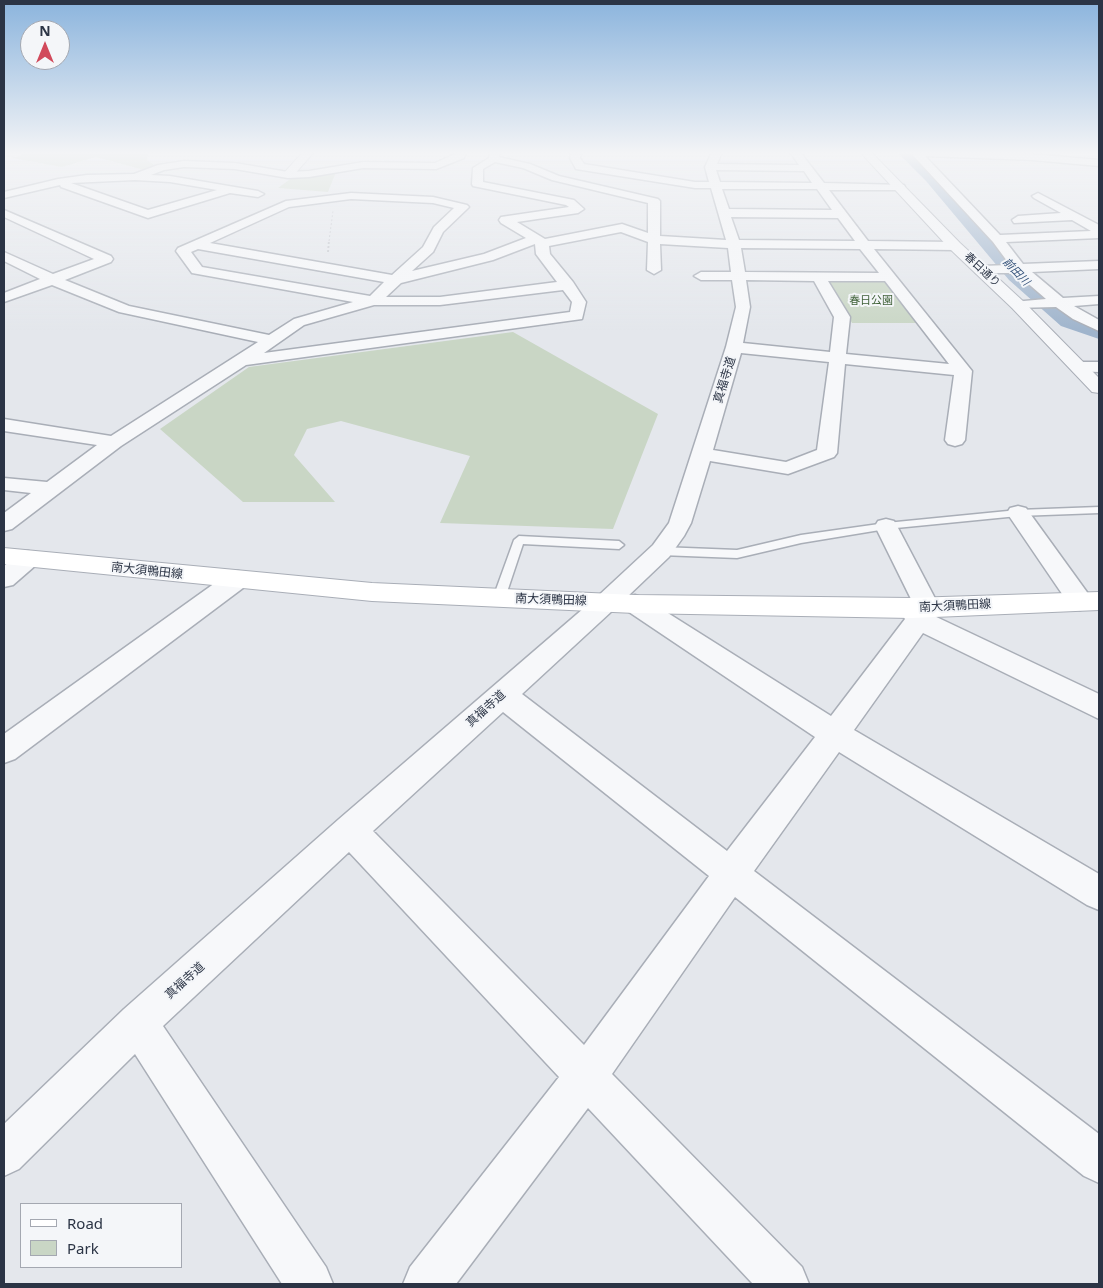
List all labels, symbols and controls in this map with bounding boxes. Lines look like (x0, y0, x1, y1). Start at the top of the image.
north arrow (20, 20, 70, 70)
text: N (39, 21, 51, 40)
street label: 春日通り (961, 250, 1003, 290)
water label: 前田川 (1000, 256, 1032, 288)
park label: 春日公園 (849, 294, 893, 308)
street label: 真福寺道 (711, 355, 739, 405)
street label: 南大須鴨田線 (110, 560, 184, 582)
street label: 南大須鴨田線 (515, 592, 587, 608)
street label: 南大須鴨田線 (919, 597, 991, 615)
street label: 真福寺道 (463, 688, 509, 730)
street label: 真福寺道 (162, 960, 208, 1002)
legend (20, 1203, 182, 1268)
text: Road (67, 1213, 103, 1233)
text: Park (67, 1238, 99, 1258)

